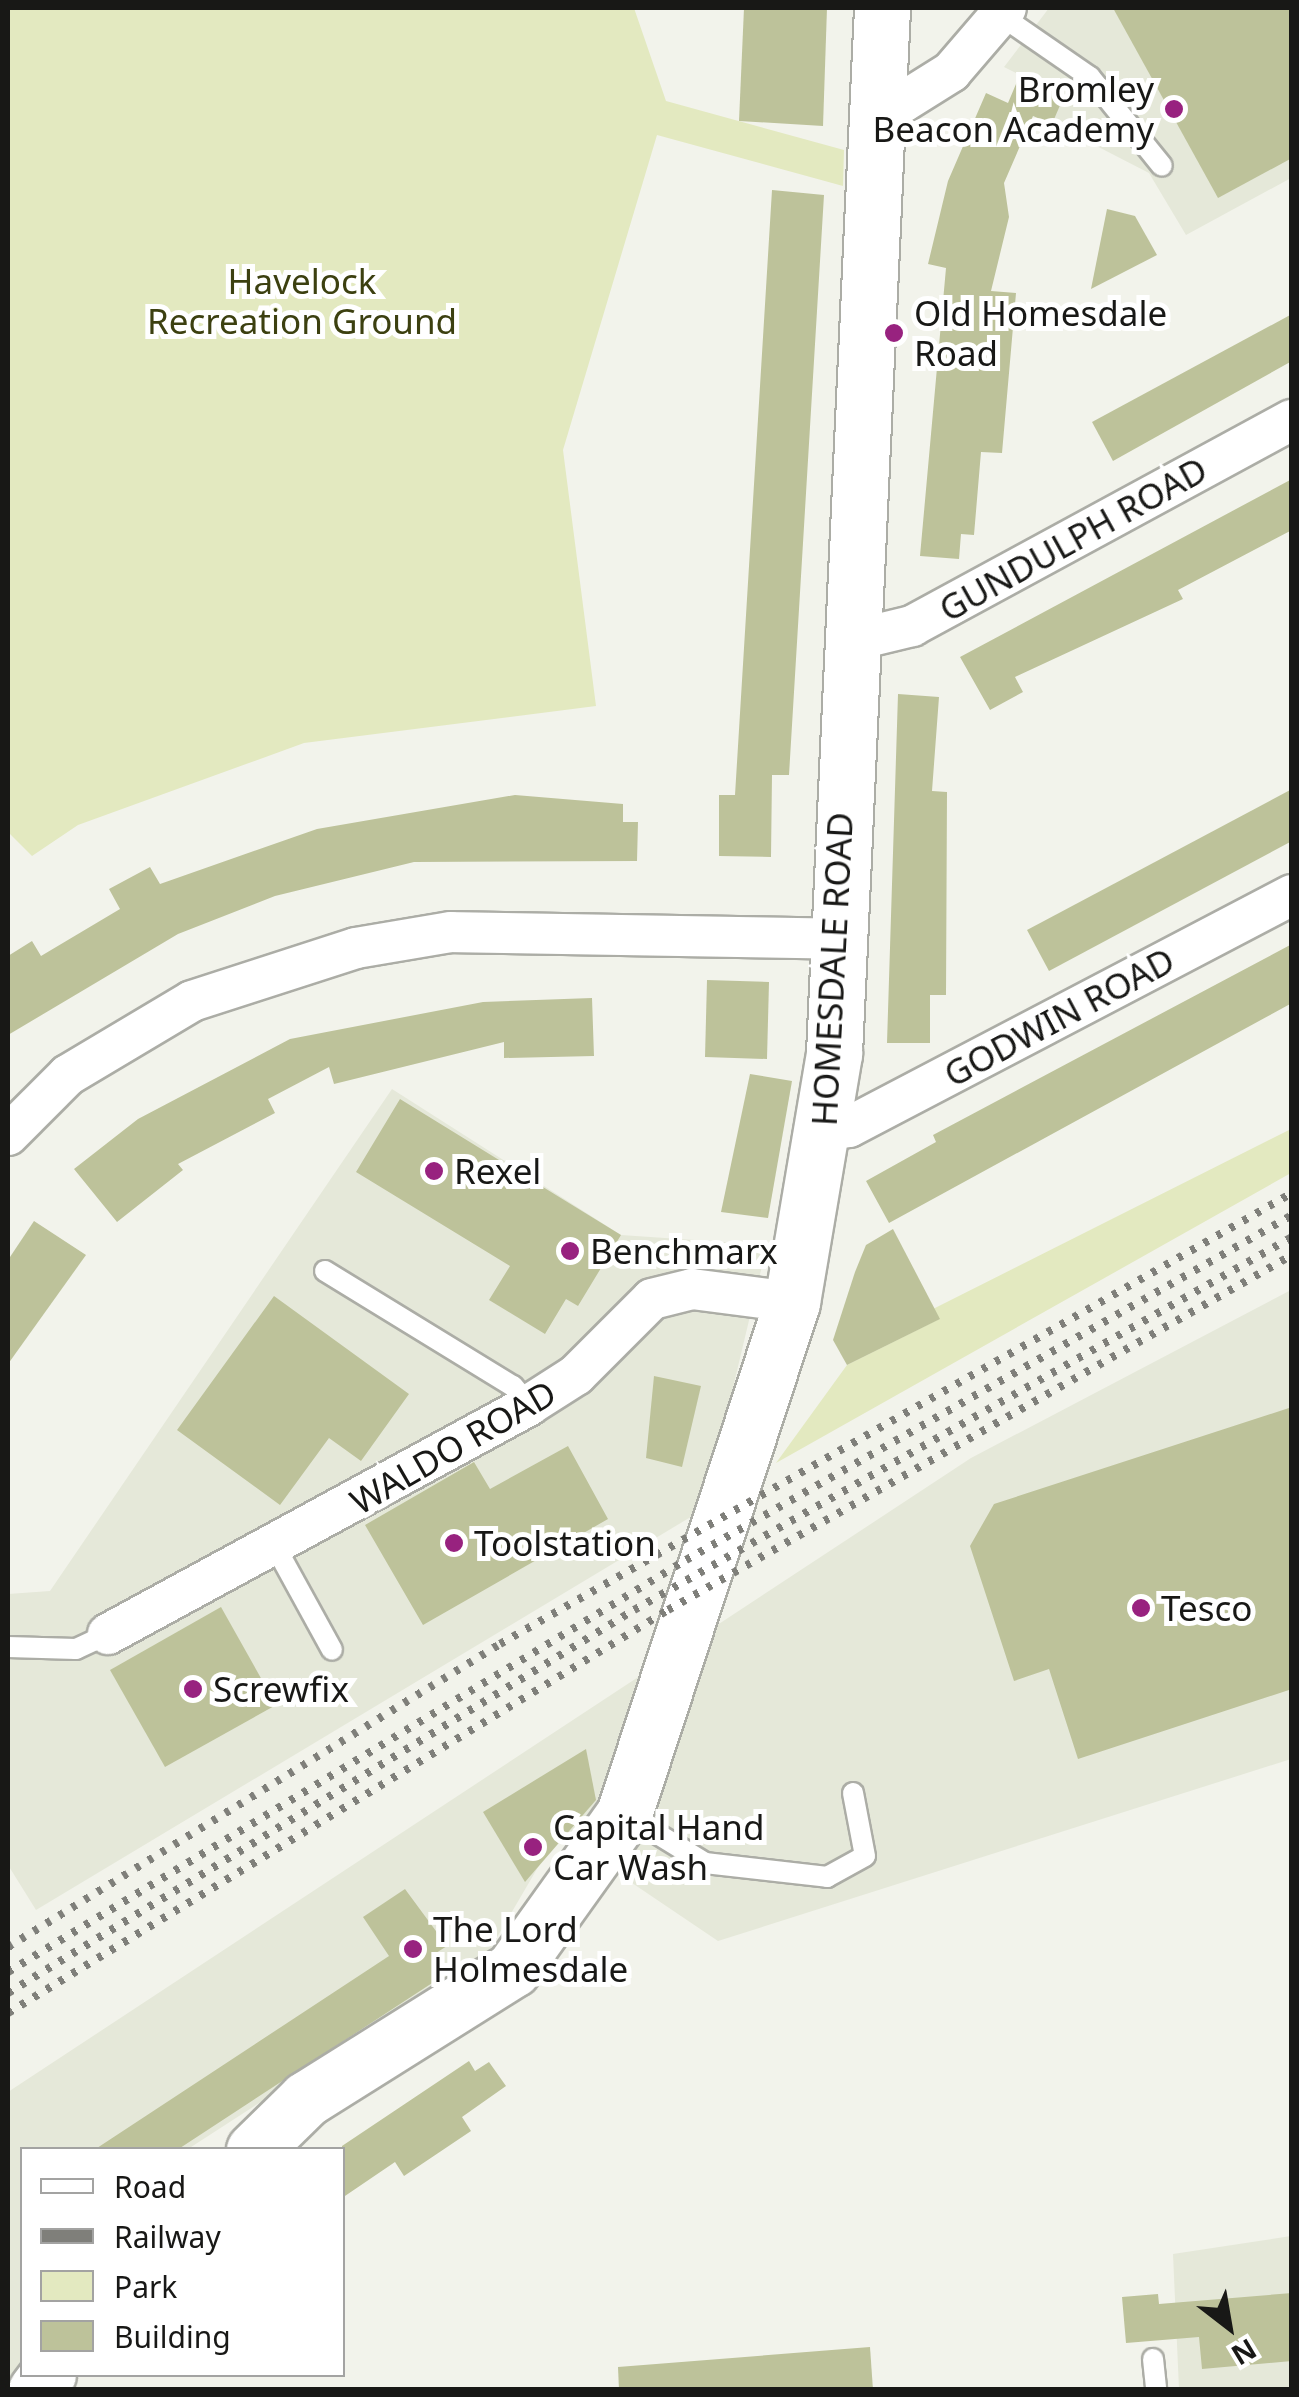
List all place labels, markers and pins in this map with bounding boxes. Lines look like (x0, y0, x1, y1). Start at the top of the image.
place label: Bromley Beacon Academy (873, 68, 1154, 150)
marker: Bromley Beacon Academy (1163, 98, 1185, 120)
place label: Old Homesdale Road (914, 292, 1167, 374)
marker: Old Homesdale Road (883, 322, 905, 344)
place label: Rexel (454, 1150, 541, 1192)
marker: Rexel (423, 1160, 445, 1182)
place label: Benchmarx (590, 1230, 778, 1272)
marker: Benchmarx (559, 1240, 581, 1262)
place label: Toolstation (474, 1522, 656, 1564)
marker: Toolstation (443, 1532, 465, 1554)
place label: Tesco (1161, 1587, 1252, 1629)
marker: Tesco (1130, 1597, 1152, 1619)
place label: Screwfix (213, 1668, 349, 1710)
marker: Screwfix (182, 1678, 204, 1700)
place label: Capital Hand Car Wash (553, 1806, 764, 1888)
marker: Capital Hand Car Wash (522, 1836, 544, 1858)
place label: The Lord Holmesdale (433, 1908, 628, 1990)
marker: The Lord Holmesdale (402, 1938, 424, 1960)

